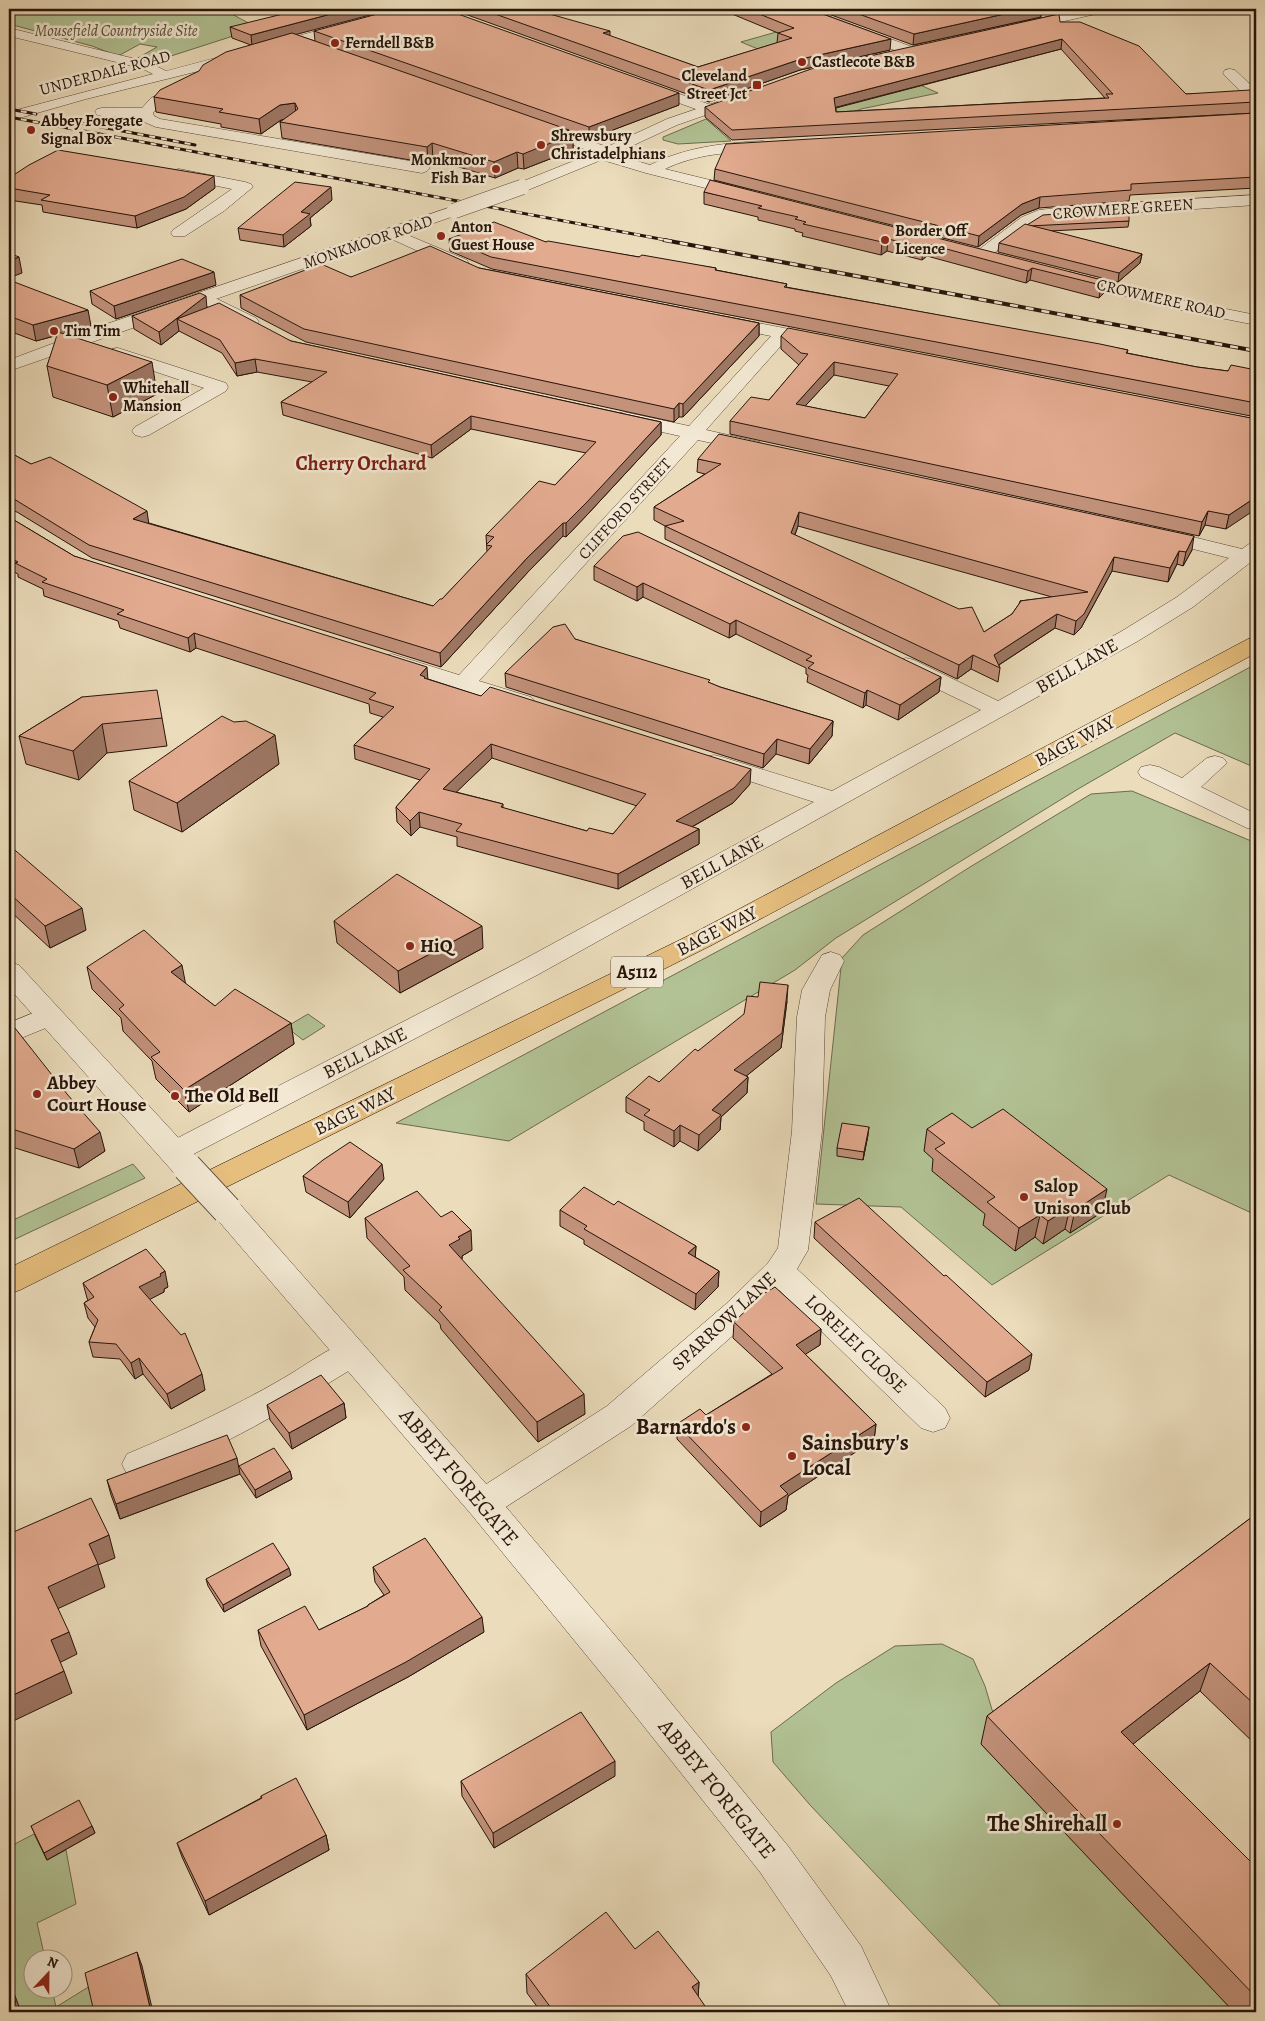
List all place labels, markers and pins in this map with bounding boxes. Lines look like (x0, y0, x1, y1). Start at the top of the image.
place label: Ferndell B&B (345, 32, 434, 54)
marker: Ferndell B&B (329, 37, 341, 49)
place label: Castlecote B&B (812, 51, 915, 73)
marker: Castlecote B&B (796, 56, 808, 68)
place label: Cleveland Street Jct (681, 65, 748, 105)
marker: Cleveland Street Jct (751, 79, 763, 91)
place label: Abbey Foregate Signal Box (40, 110, 143, 150)
marker: Abbey Foregate Signal Box (25, 124, 37, 136)
place label: Shrewsbury Christadelphians (551, 125, 666, 165)
marker: Shrewsbury Christadelphians (535, 139, 547, 151)
place label: Monkmoor Fish Bar (411, 149, 486, 189)
marker: Monkmoor Fish Bar (490, 163, 502, 175)
place label: Anton Guest House (450, 216, 535, 256)
place label: Border Off Licence (895, 220, 969, 260)
marker: Anton Guest House (435, 230, 447, 242)
marker: Border Off Licence (879, 234, 891, 246)
place label: Tim Tim (64, 320, 121, 342)
marker: Tim Tim (48, 325, 60, 337)
place label: Whitehall Mansion (122, 377, 190, 417)
marker: Whitehall Mansion (107, 391, 119, 403)
place label: HiQ (420, 933, 456, 959)
marker: HiQ (404, 940, 416, 952)
place label: Abbey Court House (46, 1070, 147, 1118)
place label: The Old Bell (185, 1083, 278, 1109)
marker: Abbey Court House (31, 1088, 43, 1100)
marker: The Old Bell (169, 1090, 181, 1102)
place label: Salop Unison Club (1034, 1173, 1131, 1221)
marker: Salop Unison Club (1018, 1191, 1030, 1203)
place label: Barnardo's (636, 1412, 736, 1442)
marker: Barnardo's (740, 1421, 752, 1433)
place label: Sainsbury's Local (802, 1428, 909, 1483)
marker: Sainsbury's Local (786, 1450, 798, 1462)
place label: The Shirehall (987, 1809, 1107, 1839)
marker: The Shirehall (1111, 1818, 1123, 1830)

